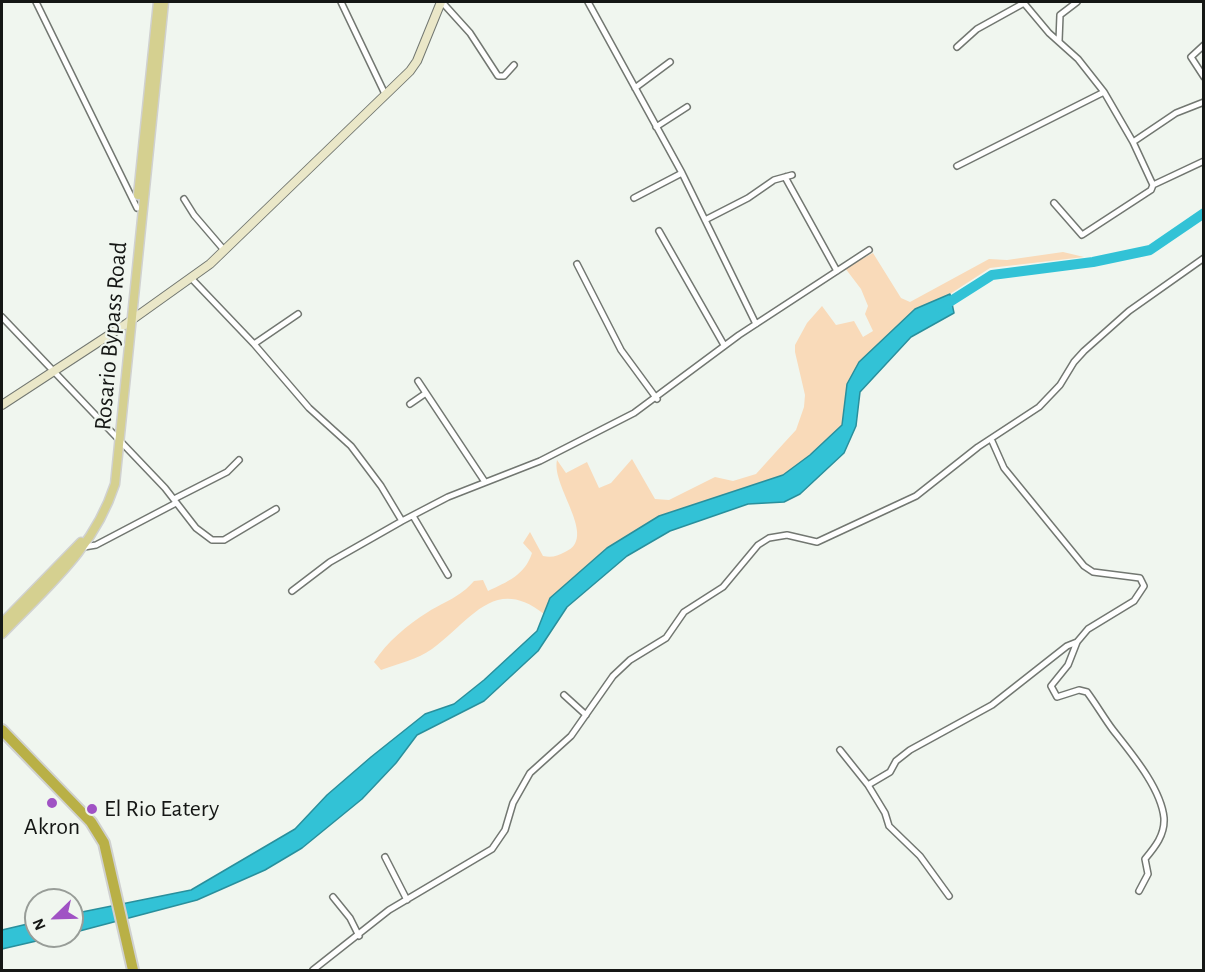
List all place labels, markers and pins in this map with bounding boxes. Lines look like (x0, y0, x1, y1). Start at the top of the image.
place label: El Rio Eatery (104, 795, 219, 823)
marker: Akron (45, 796, 59, 810)
marker: El Rio Eatery (85, 802, 99, 816)
place label: Akron (24, 813, 80, 841)

